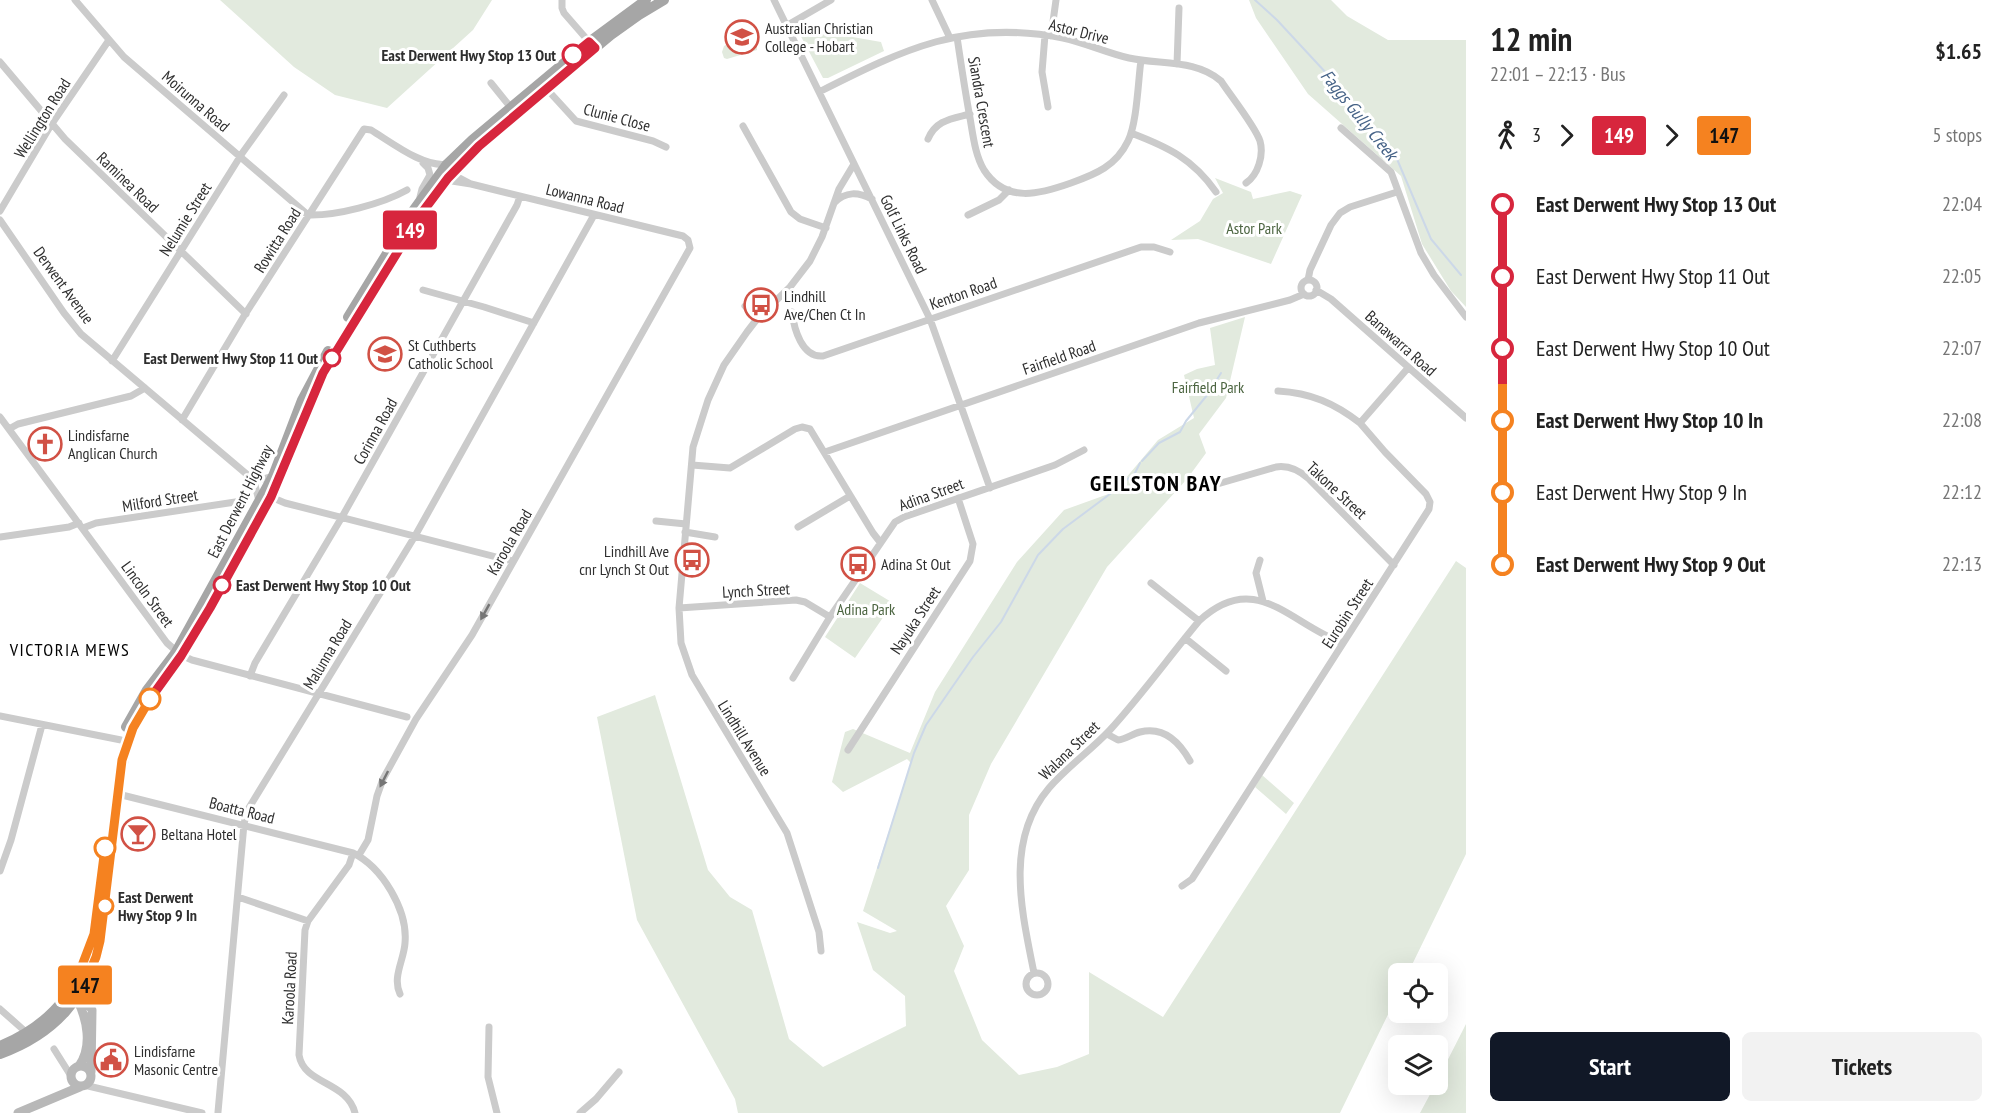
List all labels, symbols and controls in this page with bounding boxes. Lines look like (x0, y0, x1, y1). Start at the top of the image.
street label: Astor Drive (1047, 14, 1111, 48)
text: 12 min (1490, 17, 1572, 60)
place label: Australian Christian College - Hobart (765, 18, 873, 56)
school or university icon: Australian Christian College - Hobart (724, 19, 760, 55)
text: $1.65 (1935, 37, 1982, 65)
marker: East Derwent Hwy Stop 13 Out (562, 44, 584, 66)
place label: East Derwent Hwy Stop 13 Out (381, 45, 556, 65)
street label: Siandra Crescent (964, 55, 1000, 150)
text: 22:01 – 22:13 · Bus (1490, 61, 1625, 87)
water label: Faggs Gully Creek (1316, 65, 1404, 166)
street label: Moirunna Road (158, 66, 234, 136)
street label: Wellington Road (10, 74, 75, 162)
street label: Clunie Close (581, 98, 653, 136)
icon: walk (1490, 119, 1523, 152)
icon: forward (1550, 119, 1583, 152)
icon: forward (1655, 119, 1688, 152)
text: 3 (1532, 122, 1541, 148)
text: 149 (1604, 122, 1634, 149)
text: 147 (1709, 122, 1739, 149)
text: 5 stops (1933, 122, 1982, 148)
street label: Raminea Road (93, 147, 163, 217)
street label: Nelumie Street (155, 178, 216, 259)
street label: Lowanna Road (544, 179, 626, 217)
text: East Derwent Hwy Stop 13 Out (1536, 190, 1776, 218)
street label: Golf Links Road (876, 191, 932, 277)
text: 22:04 (1942, 191, 1982, 217)
street label: Rowitta Road (249, 204, 305, 276)
line badge: 149 (376, 210, 444, 250)
text: 149 (395, 217, 425, 244)
park label: Astor Park (1226, 218, 1283, 238)
street label: Derwent Avenue (29, 243, 99, 327)
text: East Derwent Hwy Stop 11 Out (1536, 262, 1770, 290)
text: 22:05 (1942, 263, 1982, 289)
street label: Kenton Road (927, 272, 999, 314)
place label: Lindhill Ave/Chen Ct In (784, 286, 865, 324)
bus stop icon: Lindhill Ave/Chen Ct In (743, 287, 779, 323)
street label: Banawarra Road (1361, 306, 1441, 380)
text: East Derwent Hwy Stop 10 Out (1536, 334, 1770, 362)
place label: St Cuthberts Catholic School (408, 335, 493, 373)
street label: Fairfield Road (1020, 335, 1098, 379)
text: 22:07 (1942, 335, 1982, 361)
school or university icon: St Cuthberts Catholic School (367, 336, 403, 372)
place label: East Derwent Hwy Stop 11 Out (143, 348, 318, 368)
marker: East Derwent Hwy Stop 11 Out (323, 349, 341, 367)
park label: Fairfield Park (1172, 377, 1245, 397)
street label: Corinna Road (349, 394, 401, 468)
text: East Derwent Hwy Stop 10 In (1536, 406, 1763, 434)
text: 22:08 (1942, 407, 1982, 433)
place label: Lindisfarne Anglican Church (68, 425, 158, 463)
church icon: Lindisfarne Anglican Church (27, 426, 63, 462)
street label: East Derwent Highway (203, 441, 277, 561)
street label: Takone Street (1303, 457, 1372, 523)
district label: GEILSTON BAY (1090, 469, 1222, 497)
street label: Adina Street (896, 473, 967, 515)
text: East Derwent Hwy Stop 9 In (1536, 478, 1747, 506)
text: 22:12 (1942, 479, 1982, 505)
street label: Milford Street (121, 484, 200, 516)
street label: Karoola Road (482, 505, 536, 579)
place label: Lindhill Ave cnr Lynch St Out (579, 541, 670, 579)
bus stop icon: Lindhill Ave cnr Lynch St Out (674, 542, 710, 578)
bus stop icon: Adina St Out (840, 546, 876, 582)
text: East Derwent Hwy Stop 9 Out (1536, 550, 1766, 578)
text: 22:13 (1942, 551, 1982, 577)
place label: Adina St Out (881, 554, 951, 574)
street label: Lincoln Street (117, 557, 179, 631)
street label: Eurobin Street (1317, 574, 1377, 652)
place label: East Derwent Hwy Stop 10 Out (236, 575, 411, 595)
marker: East Derwent Hwy Stop 10 Out (213, 576, 231, 594)
street label: Lynch Street (722, 578, 791, 602)
street label: Nayuka Street (886, 582, 945, 658)
park label: Adina Park (837, 599, 896, 619)
one-way arrow (480, 604, 490, 621)
street label: Malunna Road (298, 615, 356, 693)
district label: VICTORIA MEWS (9, 638, 130, 661)
unlabelled marker (139, 688, 161, 710)
street label: Lindhill Avenue (714, 696, 776, 780)
street label: Walana Street (1034, 716, 1104, 784)
one-way arrow (379, 770, 389, 788)
street label: Boatta Road (207, 792, 277, 828)
bar icon: Beltana Hotel (120, 816, 156, 852)
place label: Beltana Hotel (161, 824, 237, 844)
unlabelled marker (94, 837, 116, 859)
place label: East Derwent Hwy Stop 9 In (118, 887, 197, 925)
marker: East Derwent Hwy Stop 9 In (96, 897, 114, 915)
street label: Karoola Road (277, 951, 301, 1025)
map controls (1388, 963, 1448, 1095)
button: locate (1388, 963, 1448, 1023)
line badge: 147 (50, 966, 119, 1004)
text: 147 (70, 972, 100, 999)
button: Start (1490, 1032, 1730, 1101)
button: Tickets (1742, 1032, 1982, 1101)
button: layers (1388, 1035, 1448, 1095)
place label: Lindisfarne Masonic Centre (134, 1041, 218, 1079)
public building icon: Lindisfarne Masonic Centre (93, 1042, 129, 1078)

